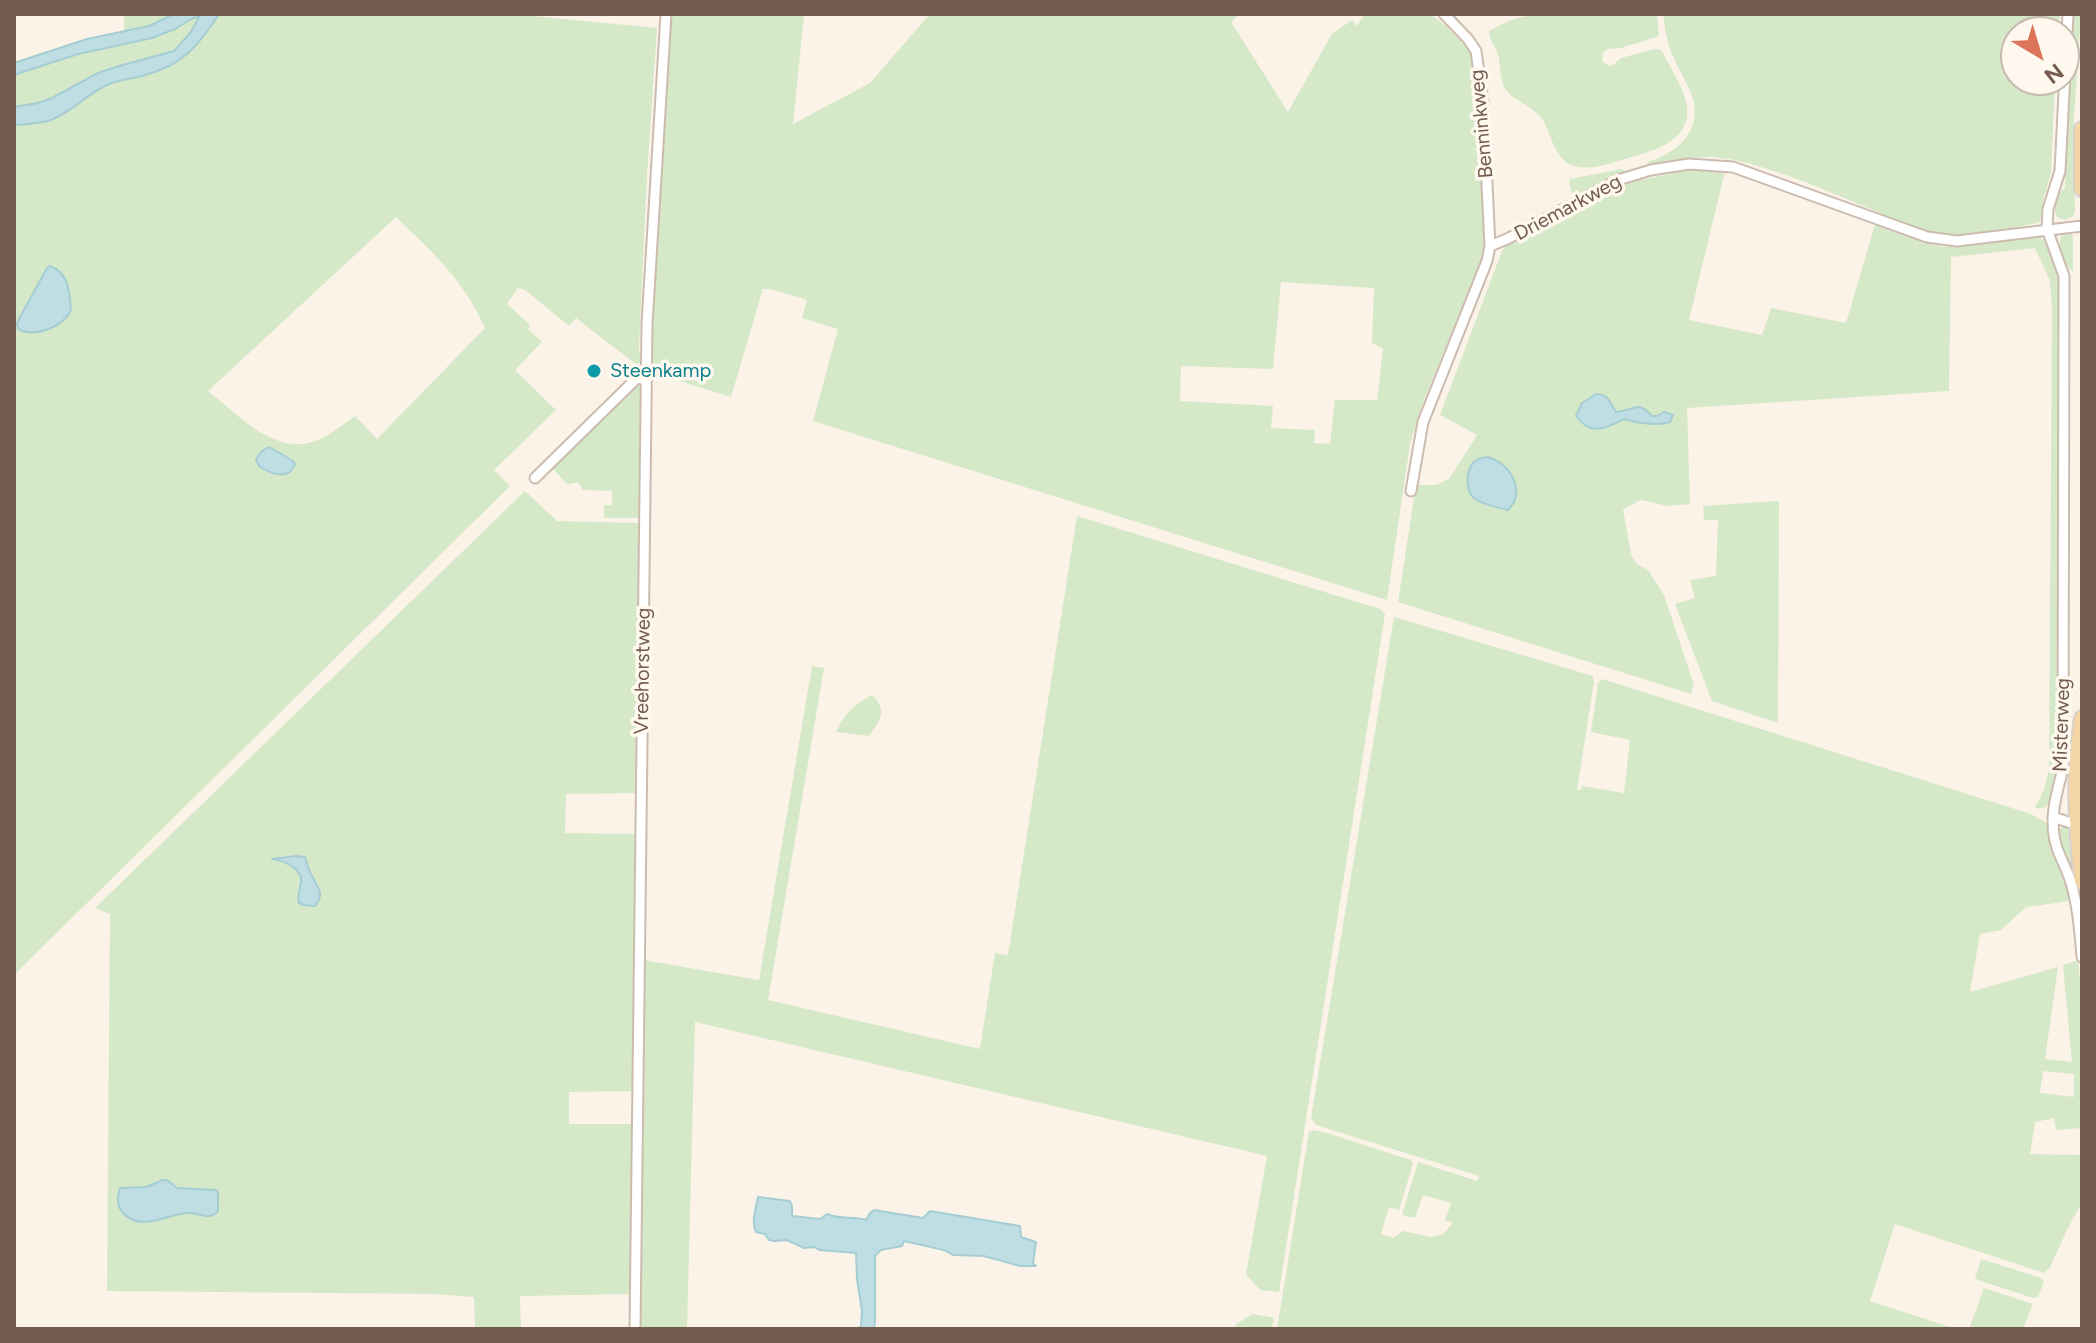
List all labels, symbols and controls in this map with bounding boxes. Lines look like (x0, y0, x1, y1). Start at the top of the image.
north arrow (2000, 16, 2080, 96)
text: N (2039, 58, 2069, 90)
street label: Benninkweg (1465, 69, 1499, 179)
street label: Driemarkweg (1510, 170, 1626, 246)
place label: Steenkamp (610, 359, 711, 383)
marker: Steenkamp (585, 362, 603, 380)
street label: Vreehorstweg (630, 607, 656, 735)
street label: Misterweg (2048, 678, 2076, 772)

